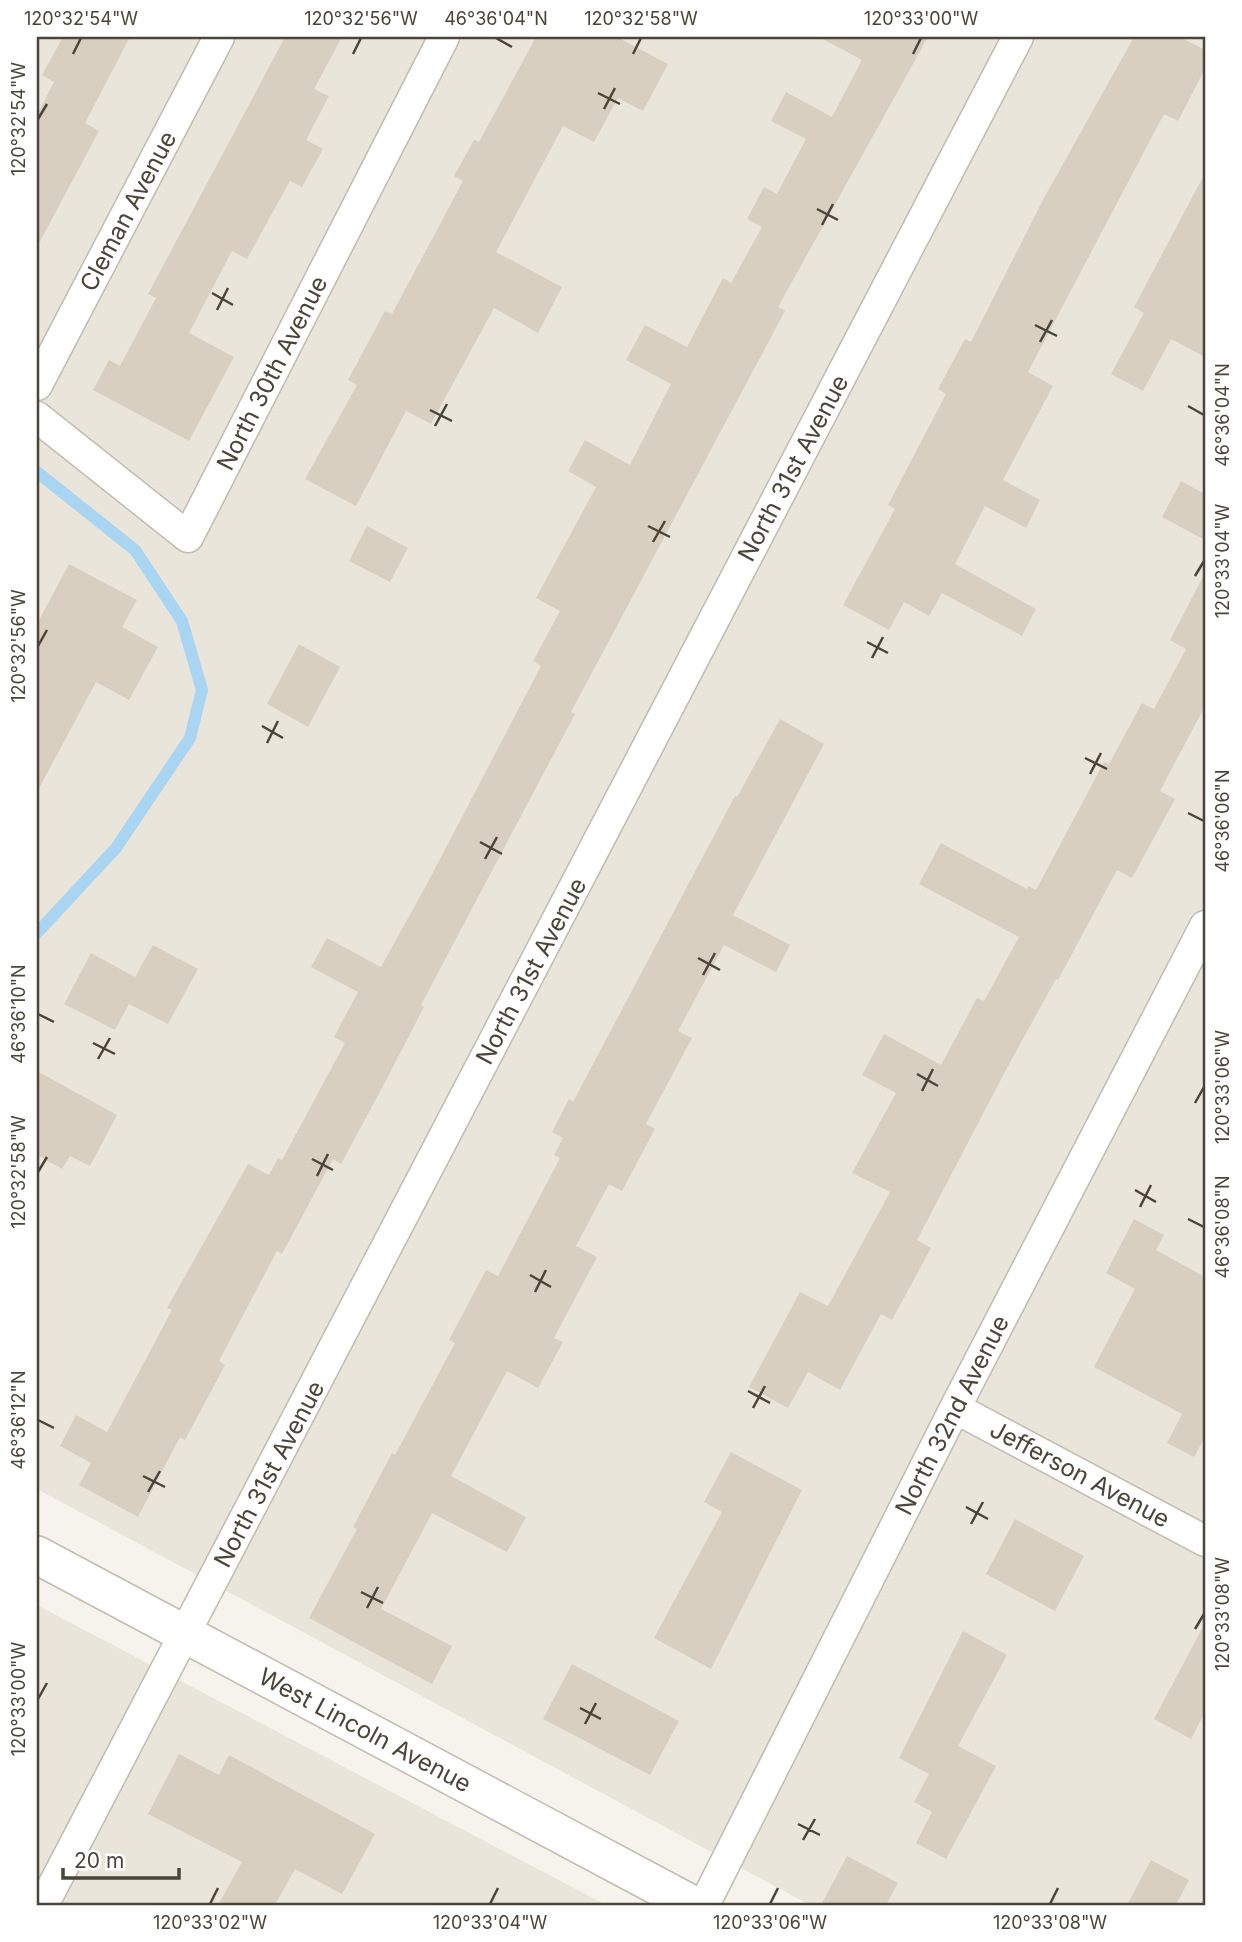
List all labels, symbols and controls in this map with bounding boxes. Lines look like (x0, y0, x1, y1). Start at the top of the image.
text: 120°32'54"W (24, 8, 138, 29)
text: 120°32'56"W (304, 8, 418, 29)
text: 46°36'04"N (444, 8, 548, 29)
text: 120°32'58"W (584, 8, 698, 29)
text: 120°33'00"W (864, 8, 978, 29)
text: 120°32'54"W (8, 62, 29, 176)
street label: Cleman Avenue (74, 126, 182, 296)
street label: North 30th Avenue (210, 271, 334, 475)
text: 46°36'04"N (1212, 363, 1233, 467)
street label: North 31st Avenue (732, 370, 854, 566)
text: 120°33'04"W (1212, 503, 1233, 618)
text: 120°32'56"W (8, 589, 29, 703)
text: 46°36'06"N (1212, 769, 1233, 873)
street label: North 31st Avenue (470, 873, 592, 1069)
text: 46°36'10"N (8, 964, 29, 1064)
text: 120°33'06"W (1212, 1030, 1233, 1144)
text: 120°32'58"W (8, 1115, 29, 1229)
text: 46°36'08"N (1212, 1175, 1233, 1279)
street label: North 32nd Avenue (889, 1310, 1015, 1520)
text: 46°36'12"N (8, 1371, 29, 1469)
street label: North 31st Avenue (208, 1376, 330, 1572)
street label: Jefferson Avenue (985, 1414, 1175, 1534)
text: 120°33'08"W (1212, 1557, 1233, 1671)
text: 120°33'00"W (8, 1642, 29, 1756)
street label: West Lincoln Avenue (254, 1662, 476, 1798)
scale bar (63, 1837, 178, 1881)
text: 20 m (74, 1848, 124, 1873)
text: 120°33'02"W (153, 1912, 267, 1933)
text: 120°33'04"W (433, 1912, 548, 1933)
text: 120°33'06"W (713, 1912, 827, 1933)
text: 120°33'08"W (993, 1912, 1107, 1933)

